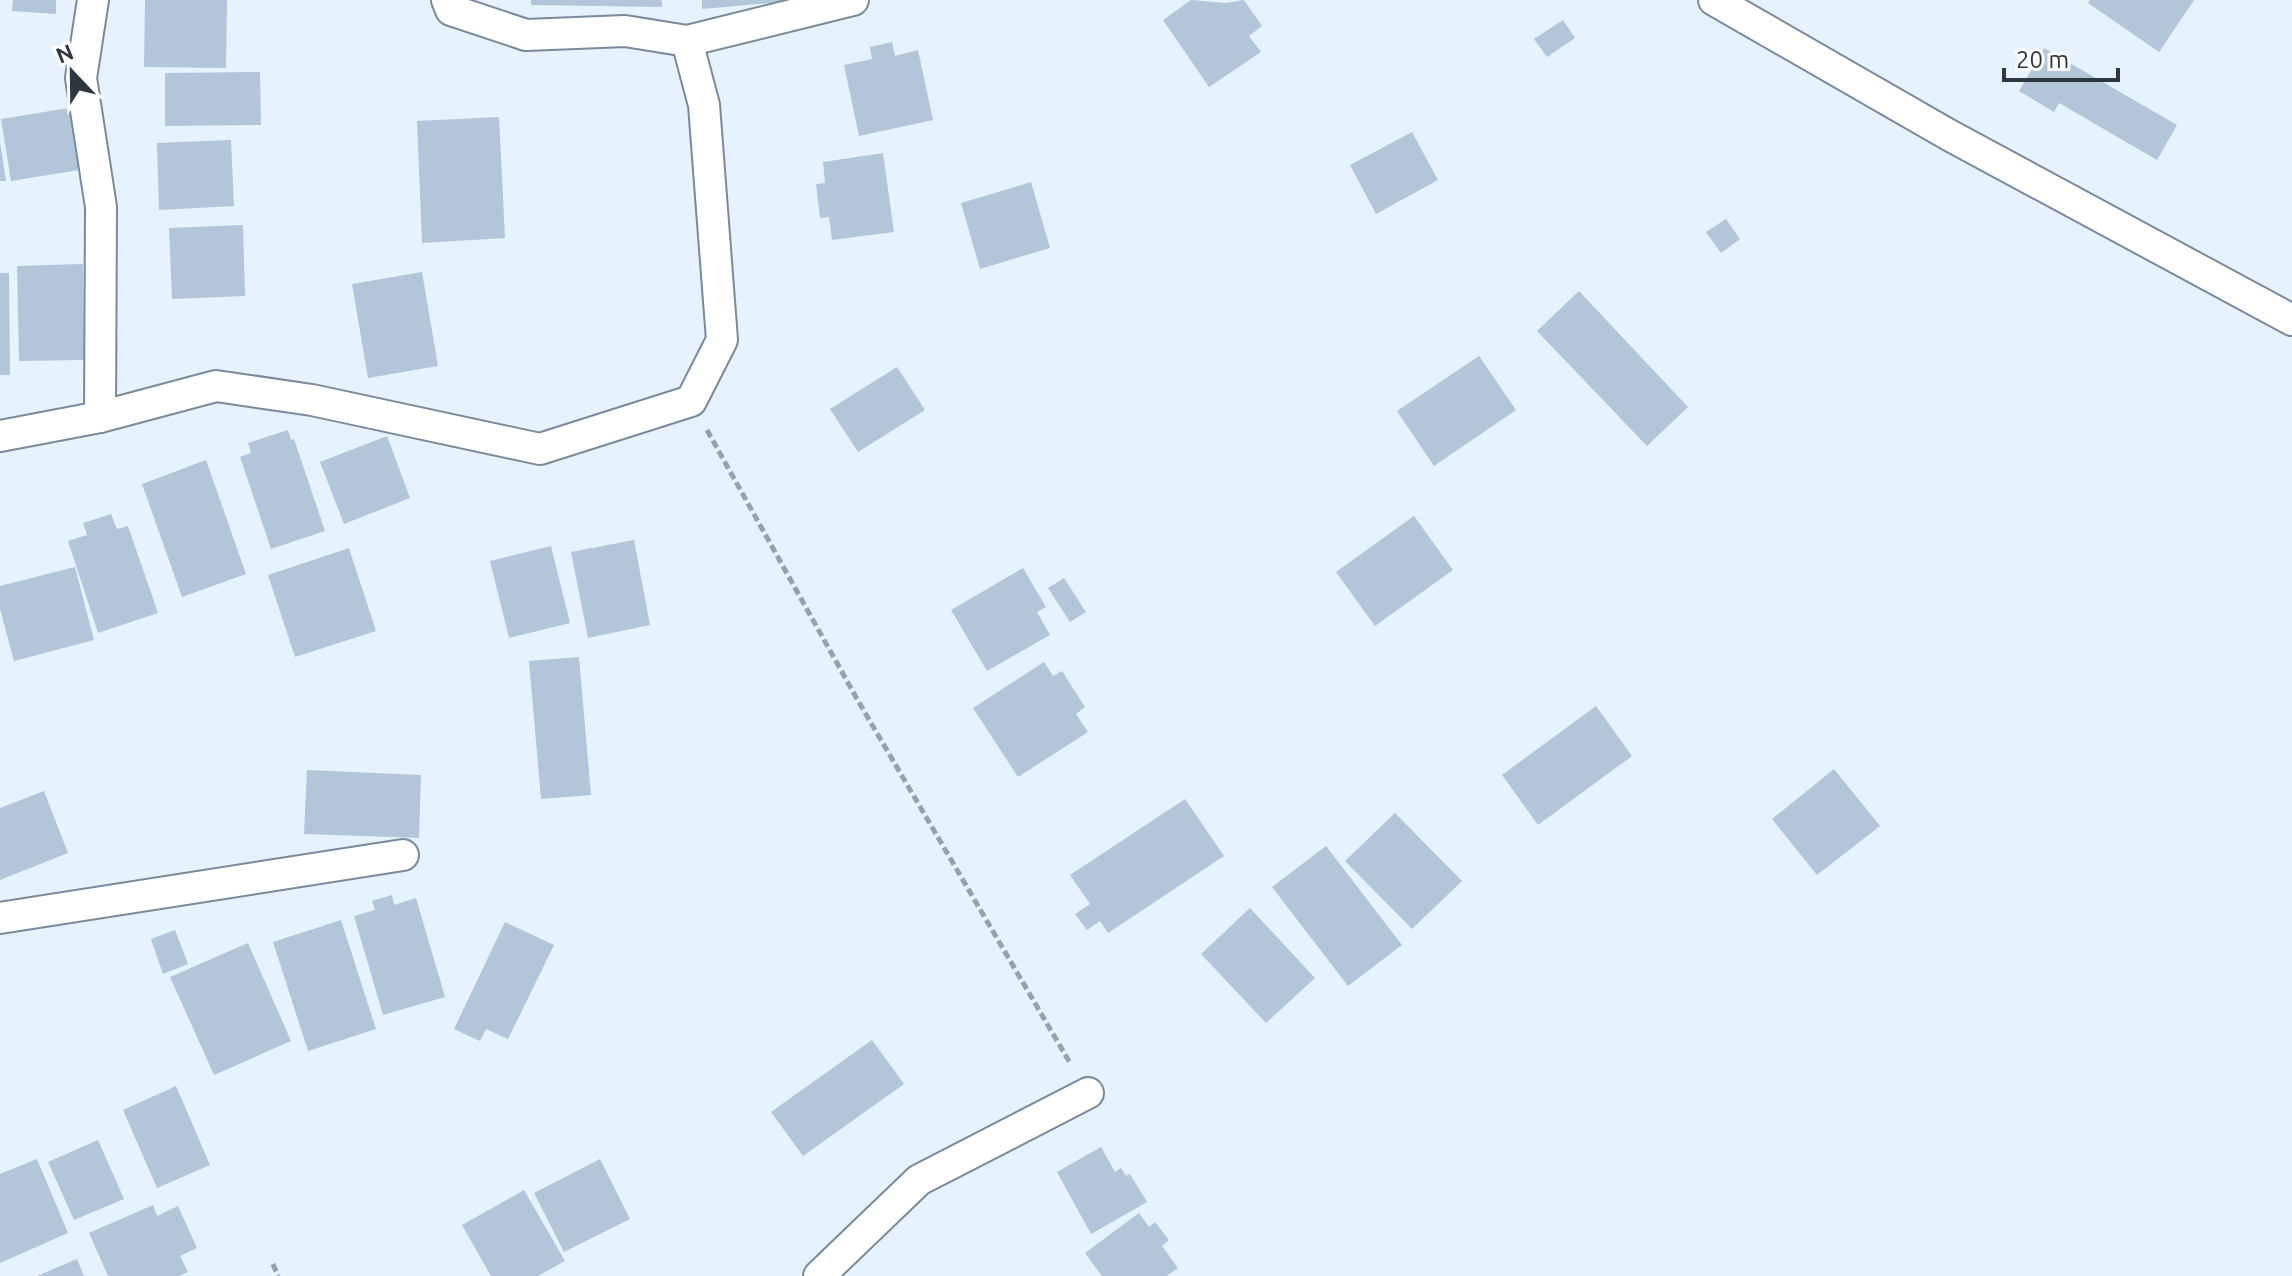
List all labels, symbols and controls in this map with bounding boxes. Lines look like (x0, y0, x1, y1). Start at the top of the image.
north arrow (32, 32, 112, 112)
scale bar (2004, 32, 2118, 82)
text: N (52, 38, 77, 68)
text: 20 m (2016, 46, 2069, 73)

